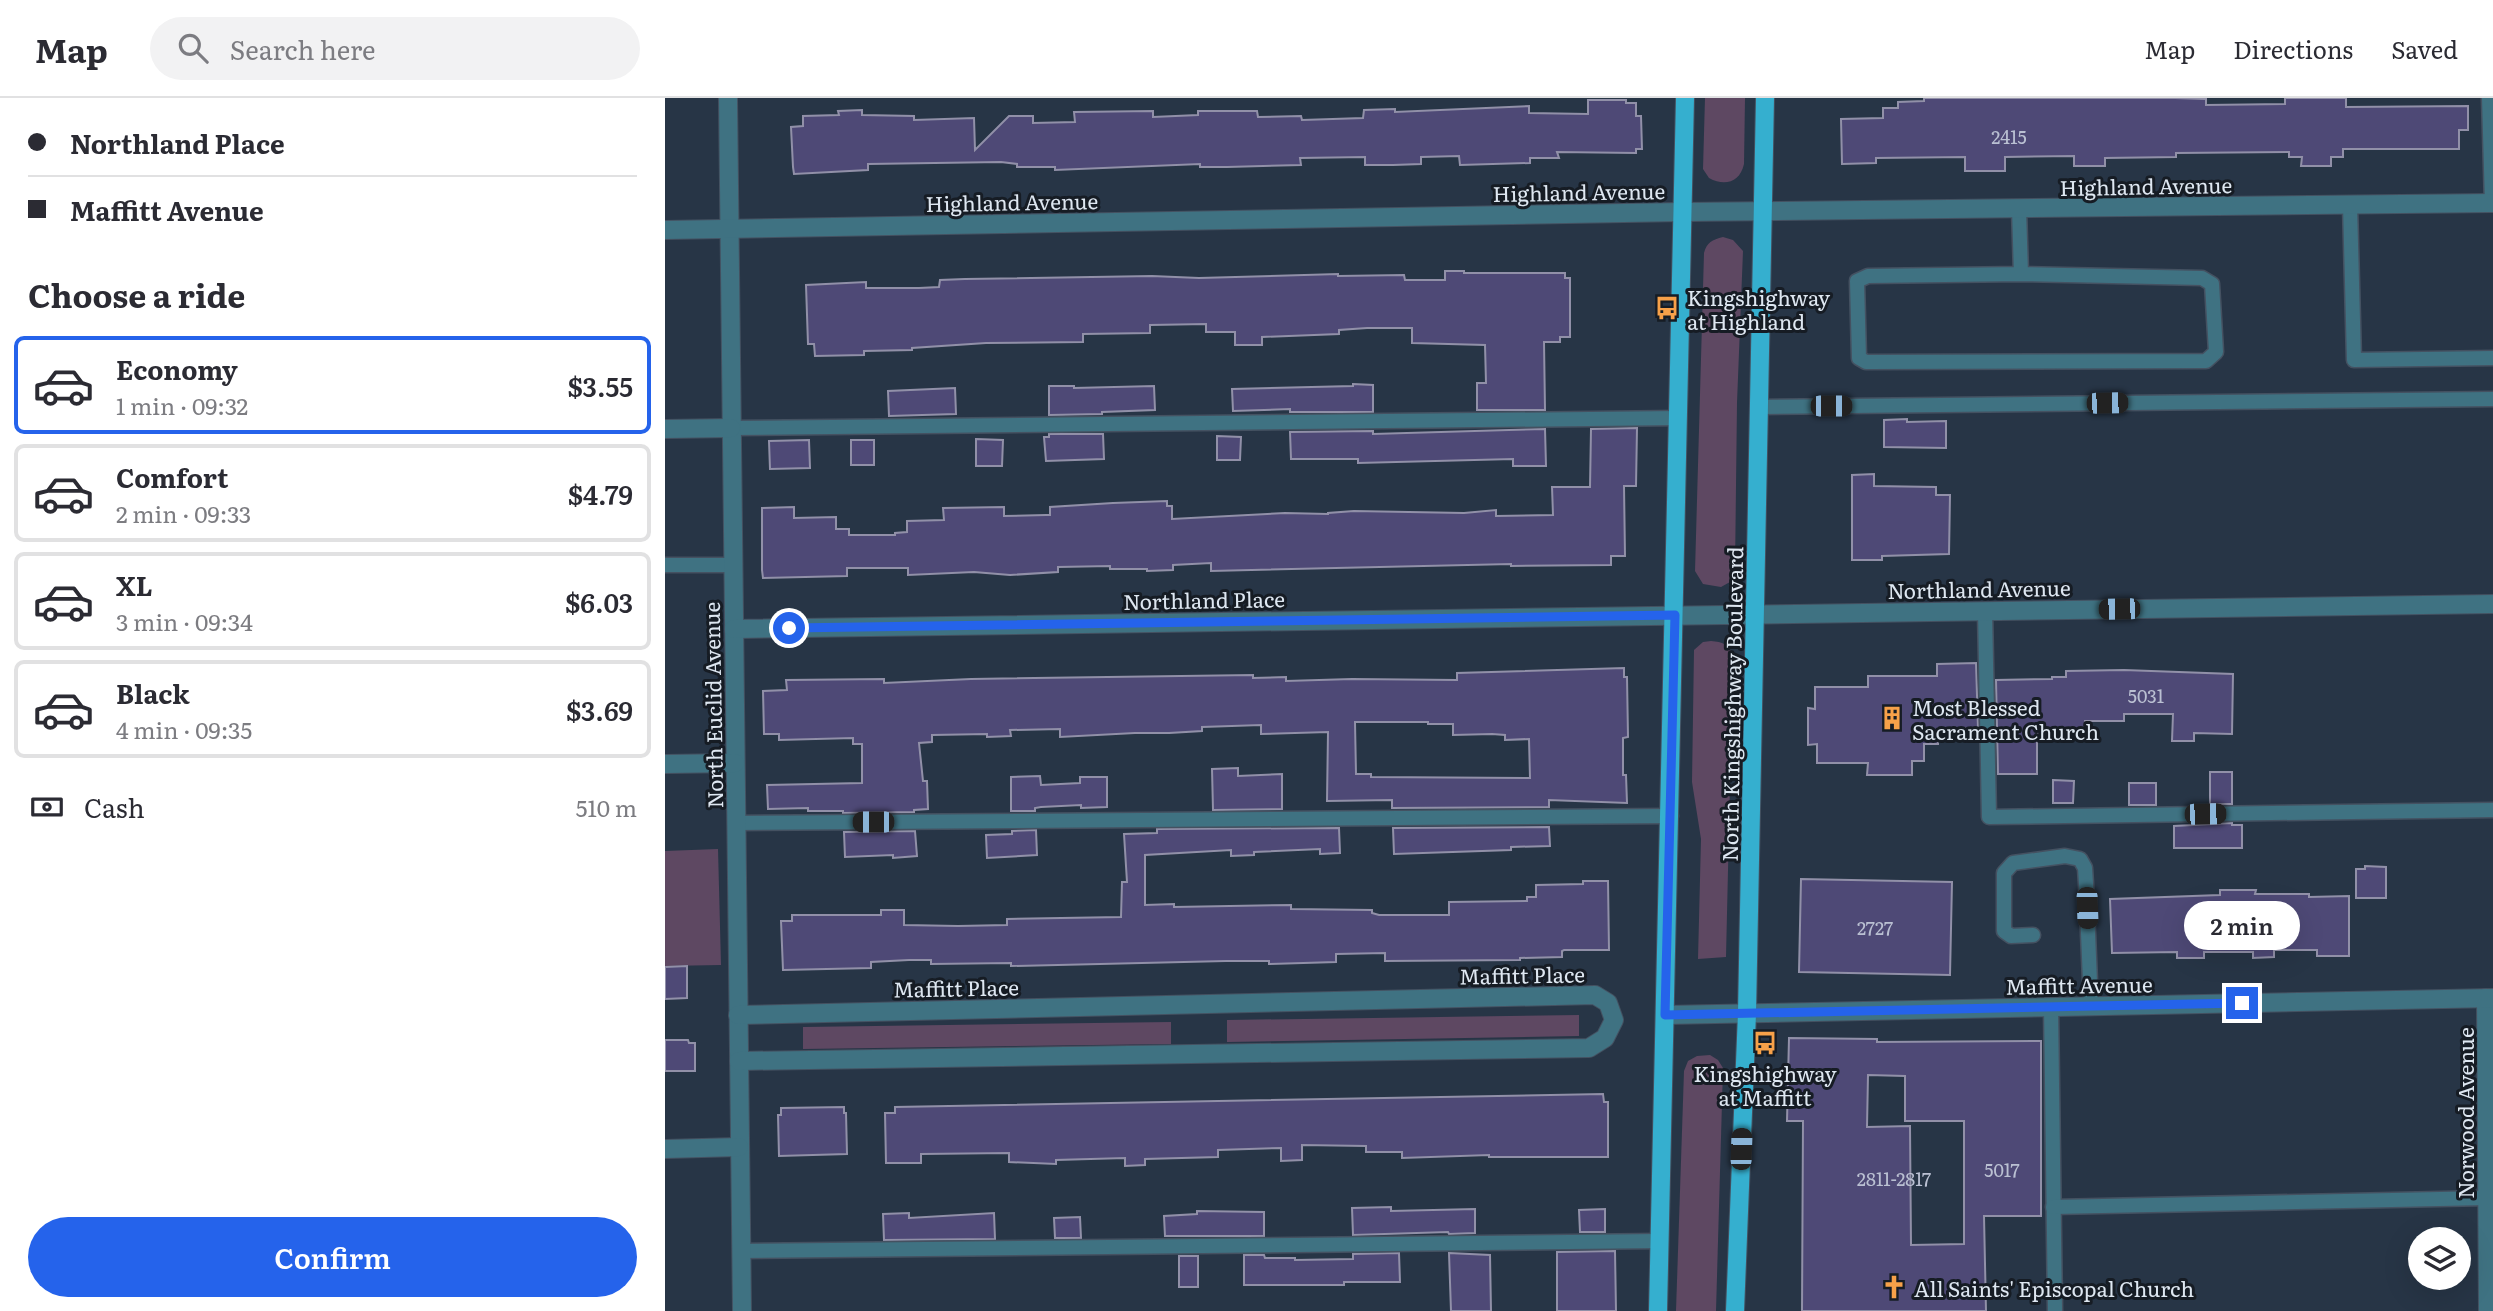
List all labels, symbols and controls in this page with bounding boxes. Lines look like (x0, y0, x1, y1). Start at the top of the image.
search box (150, 17, 640, 80)
text: Map (35, 24, 108, 73)
icon: search (174, 29, 212, 67)
text: Search here (230, 29, 376, 68)
text: Map (2144, 31, 2195, 66)
text: Directions (2233, 31, 2353, 66)
text: Saved (2391, 31, 2458, 66)
text: Northland Place (70, 123, 285, 162)
house number: 2415 (1991, 123, 2027, 150)
street label: Highland Avenue (2059, 168, 2233, 202)
street label: Highland Avenue (1492, 174, 1666, 208)
street label: Highland Avenue (925, 184, 1099, 218)
text: Maffitt Avenue (70, 190, 264, 229)
text: Choose a ride (28, 270, 245, 318)
place label: Kingshighway at Highland (1687, 281, 1831, 336)
bus stop icon: Kingshighway at Highland (1653, 294, 1681, 322)
text: Economy (116, 349, 238, 388)
icon: car (32, 354, 95, 417)
text: $3.55 (567, 366, 633, 405)
text: 1 min · 09:32 (116, 388, 248, 422)
car (2086, 392, 2129, 414)
car (1811, 396, 1853, 417)
text: Comfort (116, 457, 228, 496)
icon: car (32, 462, 95, 525)
text: $4.79 (568, 474, 633, 513)
text: 2 min · 09:33 (116, 496, 251, 530)
street label: North Kingshighway Boulevard (1713, 546, 1749, 862)
text: XL (116, 565, 153, 604)
icon: car (32, 570, 95, 633)
street label: Northland Avenue (1887, 571, 2071, 605)
text: $6.03 (565, 582, 633, 621)
street label: Northland Place (1123, 582, 1285, 616)
car (2098, 598, 2141, 620)
street label: North Euclid Avenue (695, 601, 729, 809)
text: 3 min · 09:34 (116, 604, 253, 638)
route start (773, 612, 805, 644)
text: Black (116, 673, 190, 712)
icon: car (32, 678, 95, 741)
house number: 5031 (2128, 682, 2164, 709)
text: $3.69 (566, 690, 633, 729)
place label: Most Blessed Sacrament Church (1912, 691, 2099, 746)
building icon: Most Blessed Sacrament Church (1878, 704, 1906, 732)
text: 4 min · 09:35 (116, 712, 252, 746)
text: Cash (84, 787, 145, 826)
icon: cash (28, 788, 66, 826)
text: 510 m (576, 790, 637, 824)
car (2184, 803, 2227, 825)
car (853, 812, 895, 833)
car (2076, 887, 2099, 929)
callout: 2 min (2184, 902, 2300, 950)
text: 2 min (2210, 908, 2274, 942)
house number: 2727 (1857, 914, 1893, 941)
street label: Maffitt Place (1459, 957, 1585, 991)
street label: Maffitt Avenue (2005, 967, 2153, 1001)
street label: Maffitt Place (893, 970, 1019, 1004)
route end (2226, 987, 2258, 1019)
street label: Norwood Avenue (2449, 1027, 2480, 1199)
bus stop icon: Kingshighway at Maffitt (1751, 1029, 1779, 1057)
place label: Kingshighway at Maffitt (1693, 1057, 1837, 1112)
car (1730, 1128, 1753, 1170)
house number: 5017 (1984, 1156, 2020, 1183)
house number: 2811-2817 (1857, 1165, 1931, 1192)
button: Confirm (28, 1217, 637, 1297)
map controls (2408, 1227, 2471, 1290)
button: layers (2408, 1227, 2471, 1290)
place label: All Saints' Episcopal Church (1914, 1272, 2194, 1303)
church icon: All Saints' Episcopal Church (1880, 1273, 1908, 1301)

